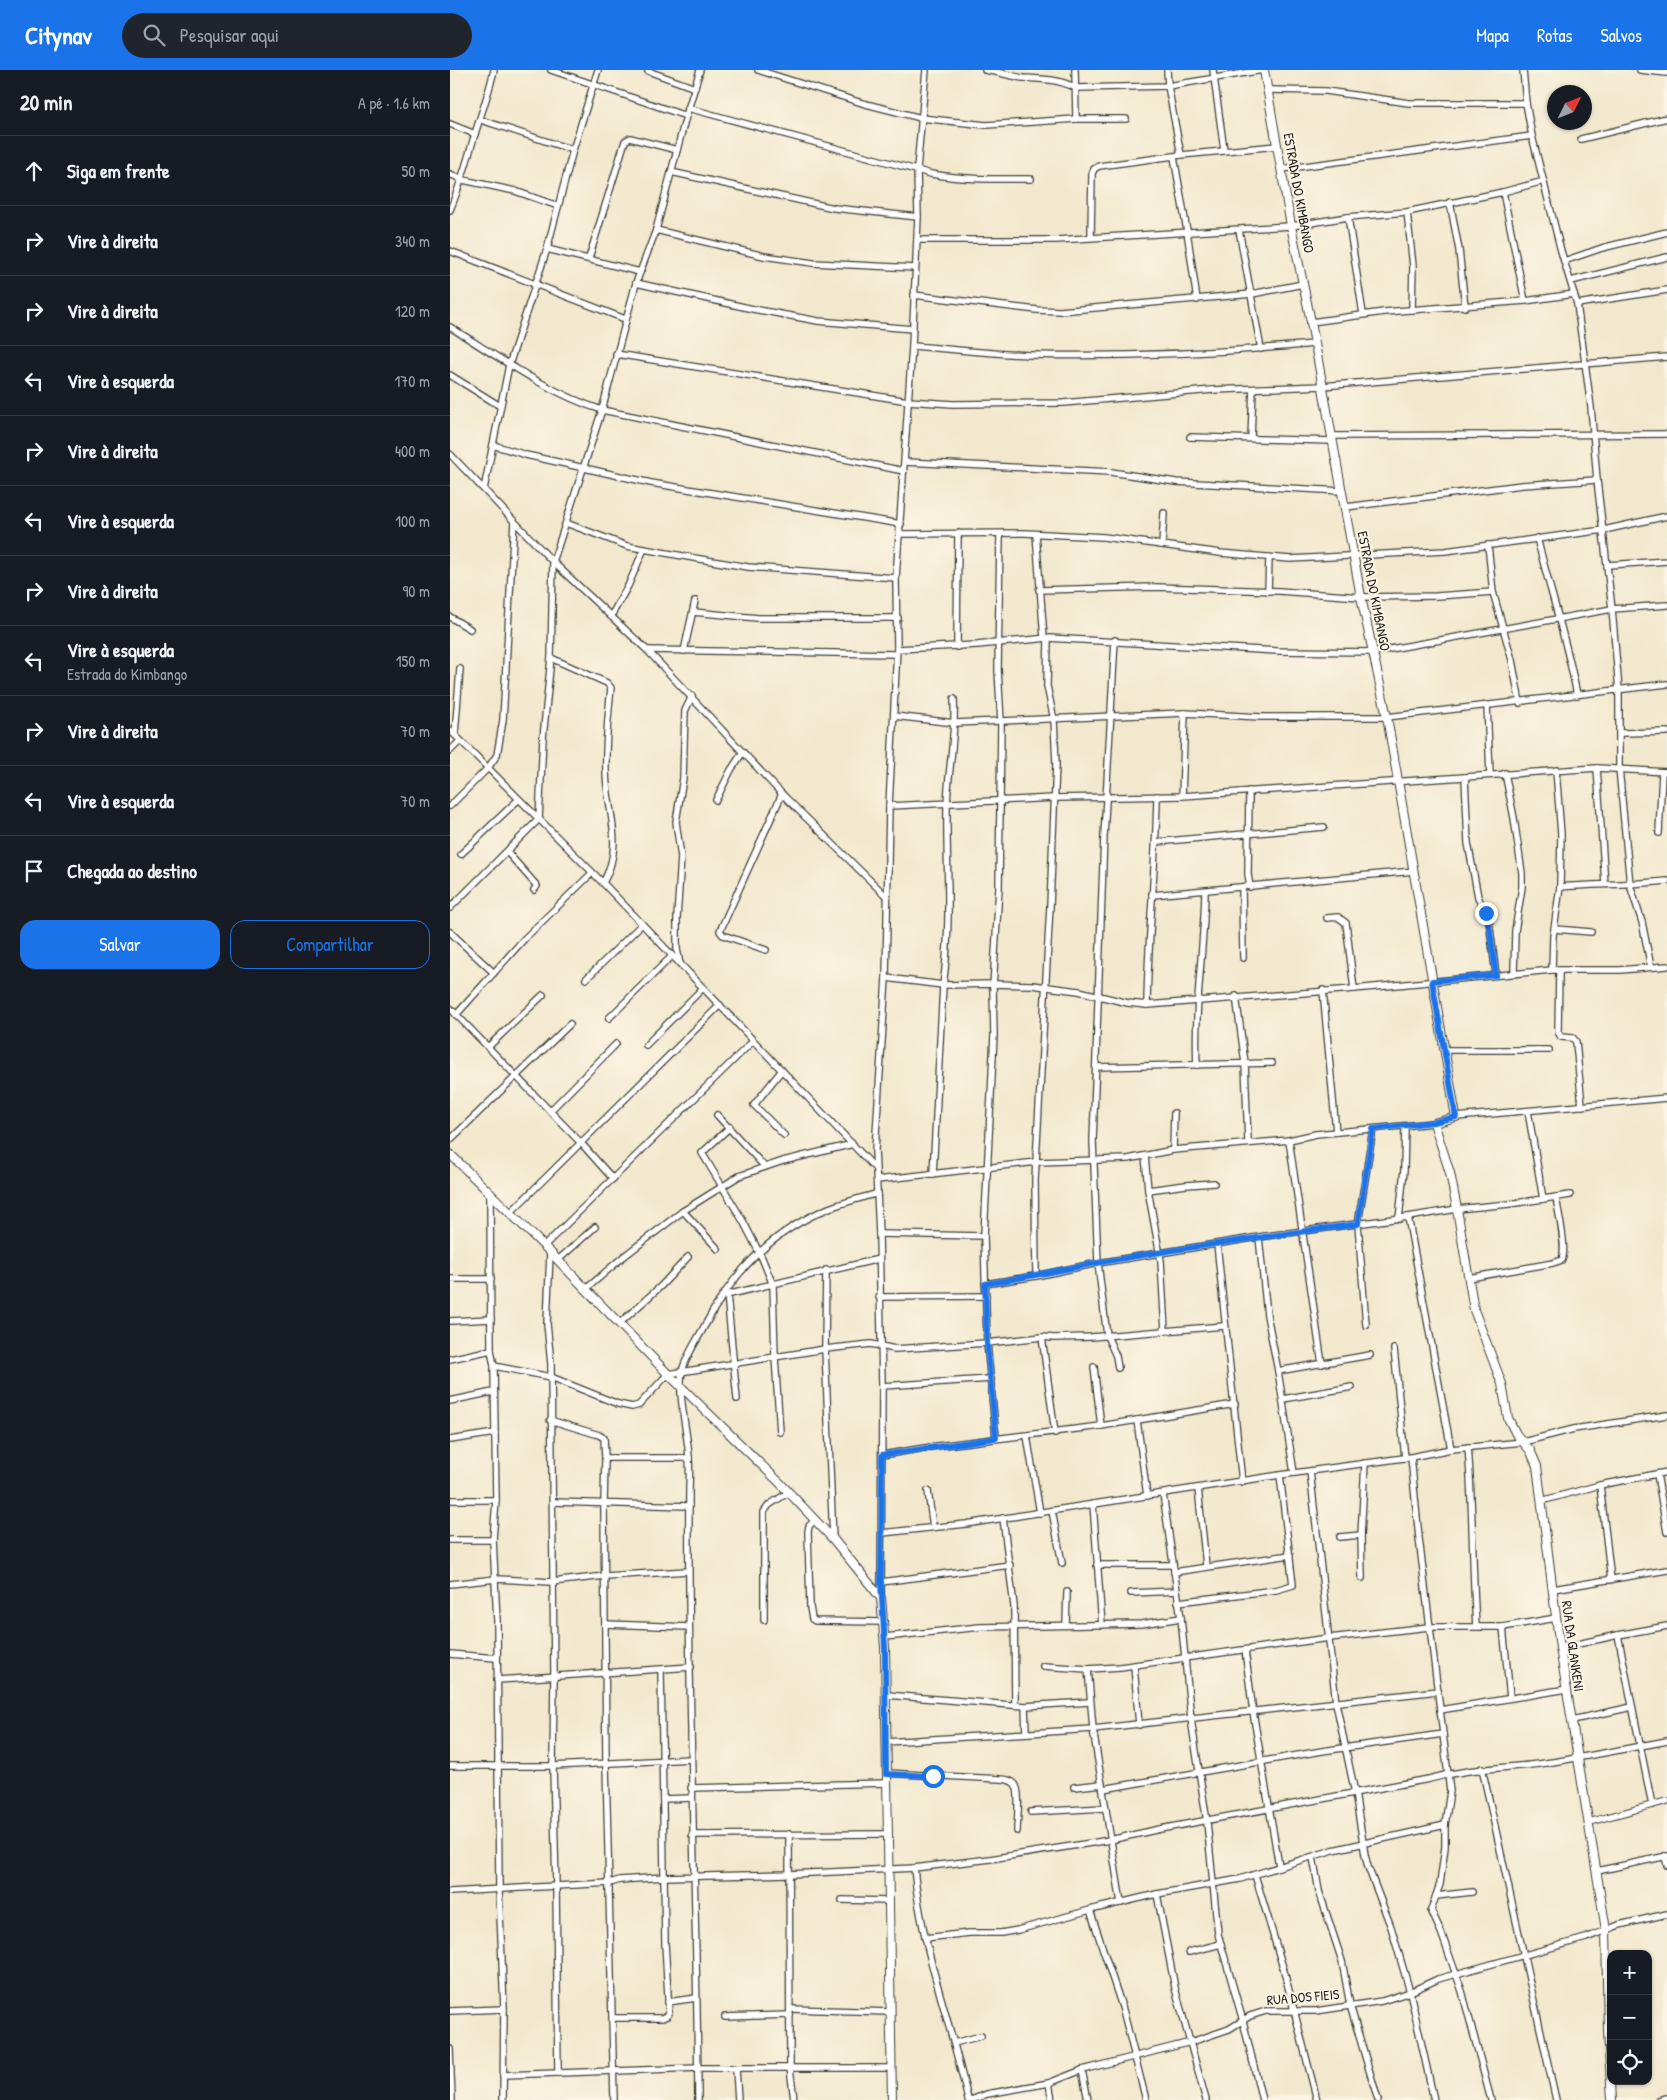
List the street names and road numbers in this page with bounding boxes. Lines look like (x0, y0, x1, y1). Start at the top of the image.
street label: ESTRADA DO KIMBANGO (1280, 131, 1319, 255)
street label: ESTRADA DO KIMBANGO (1354, 529, 1395, 653)
street label: RUA DA GLANKENI (1558, 1599, 1589, 1692)
street label: RUA DOS FIEIS (1266, 1984, 1341, 2009)

